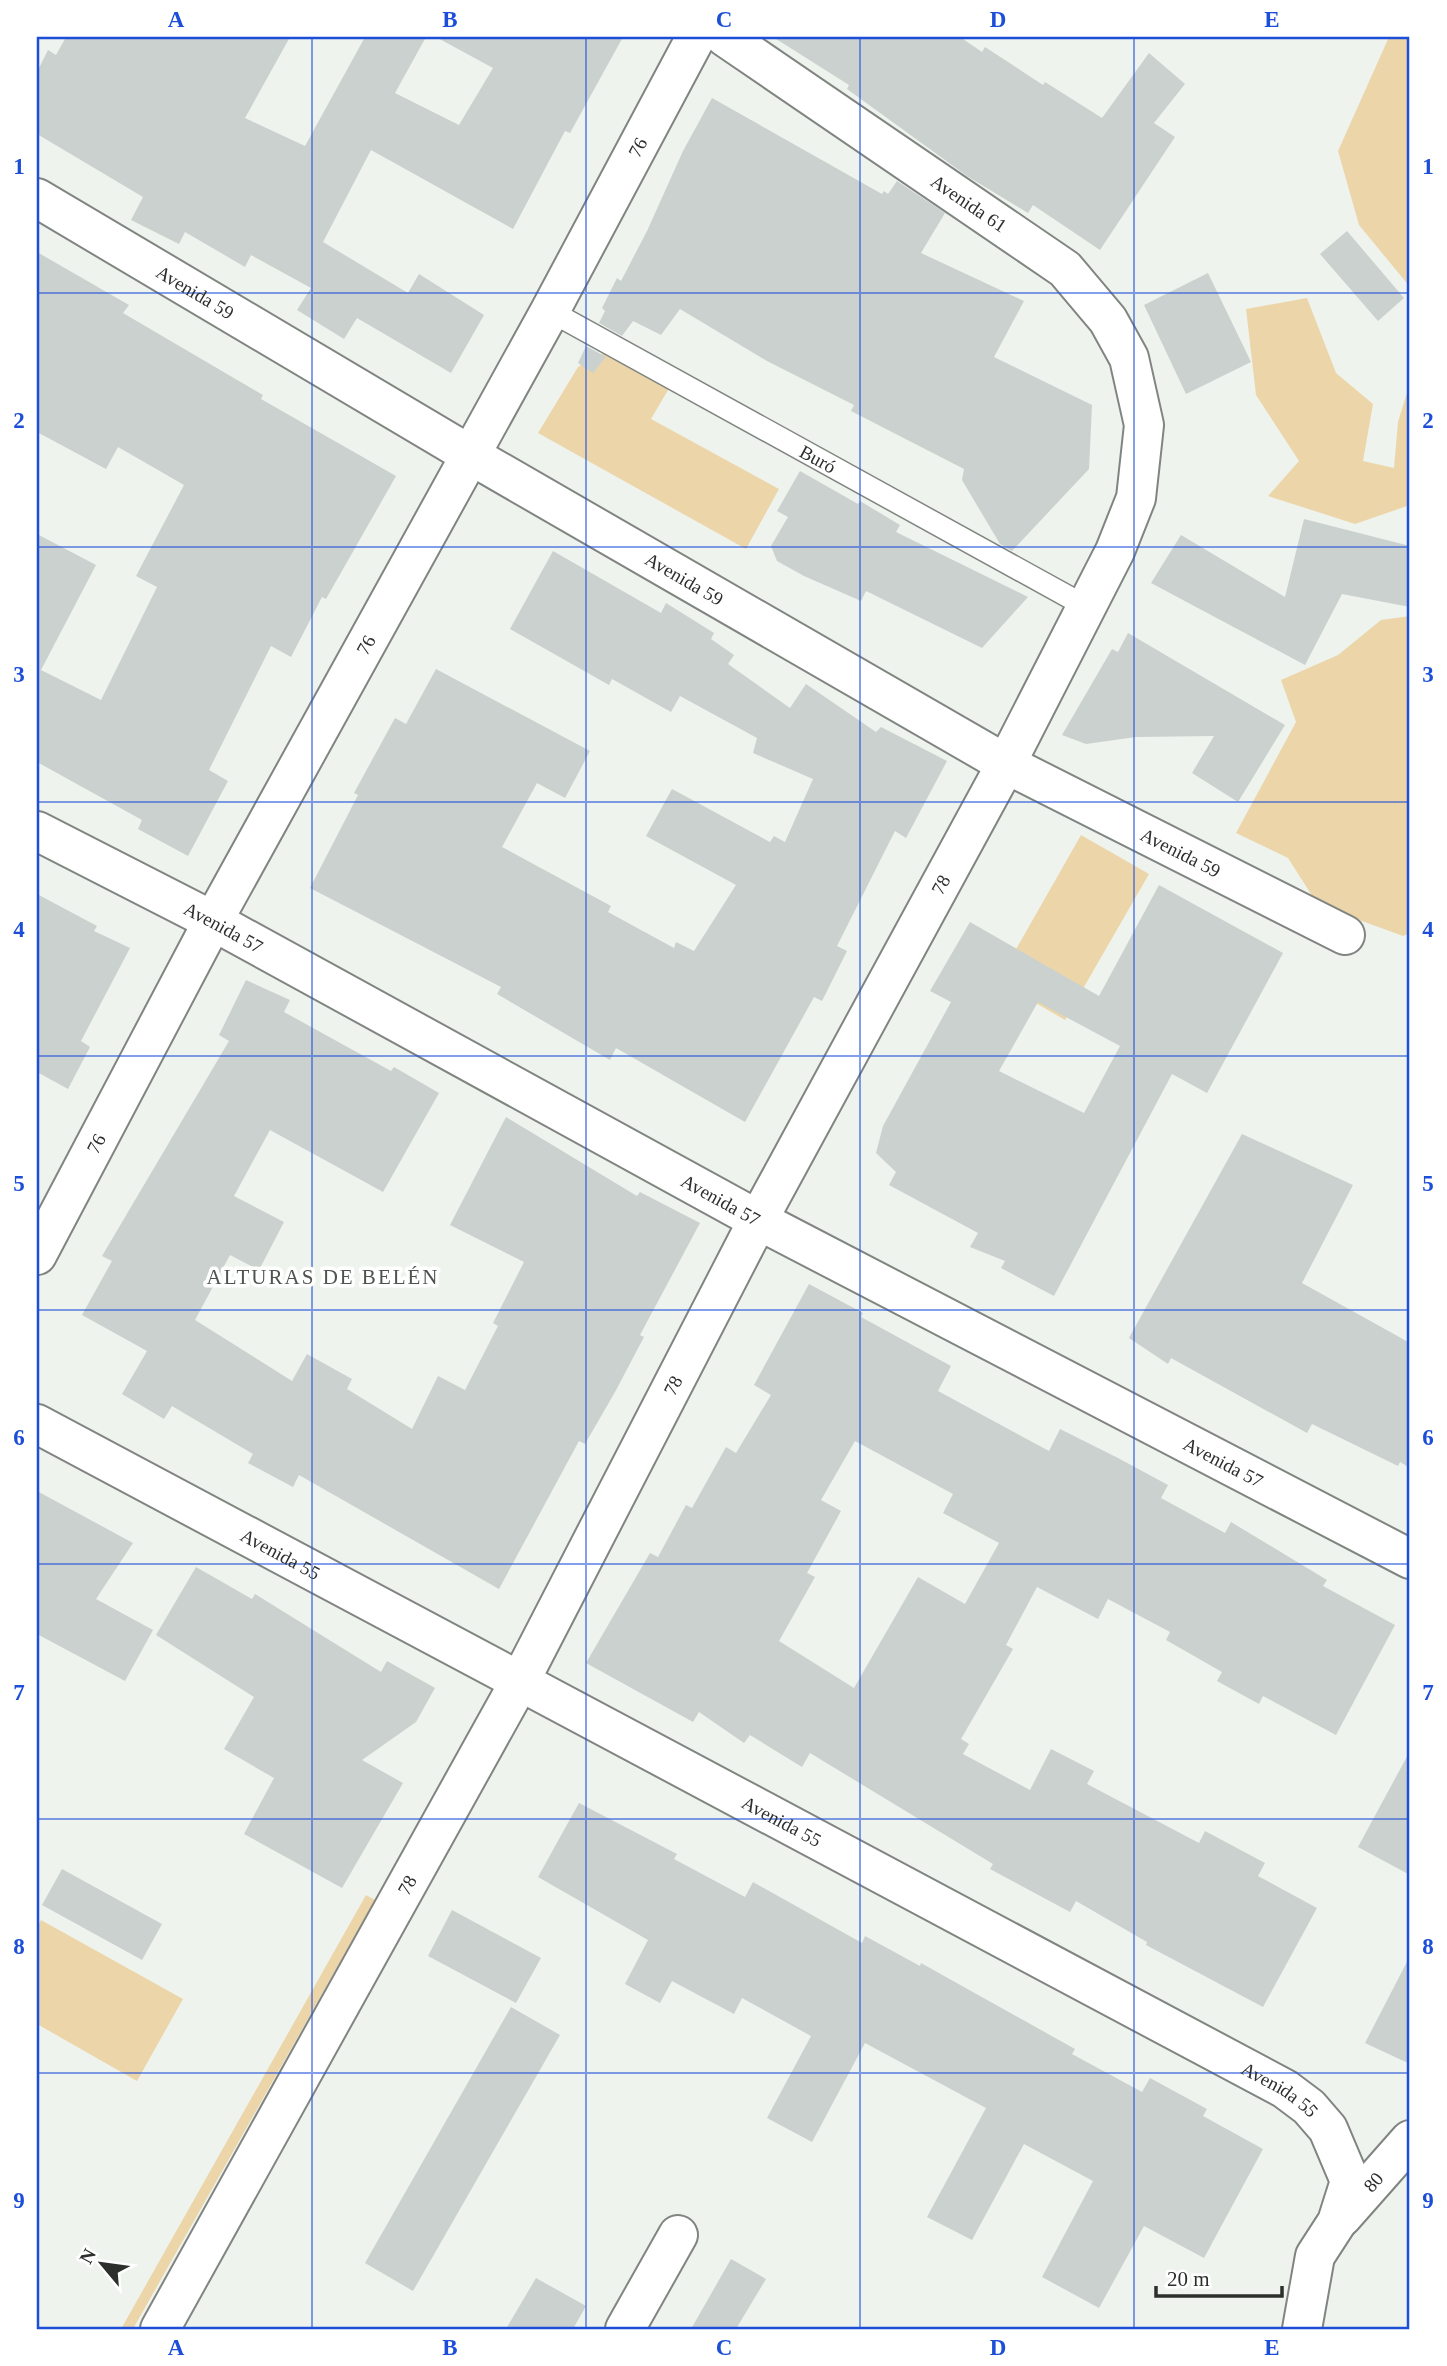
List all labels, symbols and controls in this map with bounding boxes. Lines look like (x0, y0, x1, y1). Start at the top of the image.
text: A (168, 7, 185, 32)
text: B (442, 7, 458, 32)
text: C (716, 7, 732, 32)
text: D (990, 7, 1006, 32)
text: E (1264, 7, 1280, 32)
street label: 76 (624, 134, 651, 161)
text: 1 (13, 154, 25, 179)
text: 1 (1422, 154, 1434, 179)
street label: Avenida 61 (927, 170, 1011, 236)
street label: Avenida 59 (152, 261, 238, 323)
text: 2 (13, 408, 25, 433)
text: 2 (1422, 408, 1434, 433)
street label: Buró (796, 441, 839, 478)
street label: Avenida 59 (641, 548, 727, 610)
street label: 76 (352, 632, 380, 659)
text: 3 (13, 662, 25, 687)
text: 3 (1422, 662, 1434, 687)
street label: Avenida 59 (1137, 824, 1224, 882)
street label: 78 (927, 871, 955, 898)
street label: Avenida 57 (180, 898, 267, 957)
text: 4 (13, 917, 25, 942)
text: 4 (1422, 917, 1434, 942)
street label: 76 (82, 1130, 110, 1157)
street label: Avenida 57 (678, 1170, 764, 1230)
text: 5 (13, 1171, 25, 1196)
text: 5 (1422, 1171, 1434, 1196)
district label: ALTURAS DE BELÉN (206, 1265, 440, 1289)
street label: 78 (659, 1372, 687, 1399)
text: 6 (13, 1425, 25, 1450)
text: 6 (1422, 1425, 1434, 1450)
street label: Avenida 57 (1180, 1433, 1267, 1492)
street label: Avenida 55 (237, 1525, 324, 1584)
text: 7 (13, 1680, 25, 1705)
text: 7 (1422, 1680, 1434, 1705)
street label: Avenida 55 (738, 1792, 825, 1851)
street label: 78 (393, 1872, 421, 1899)
text: 8 (13, 1934, 25, 1959)
text: 8 (1422, 1934, 1434, 1959)
street label: Avenida 55 (1238, 2058, 1323, 2121)
street label: 80 (1359, 2168, 1388, 2196)
text: 9 (13, 2188, 25, 2213)
text: 9 (1422, 2188, 1434, 2213)
north arrow (66, 2230, 136, 2300)
text: N (75, 2245, 100, 2267)
scale bar (1156, 2254, 1282, 2298)
text: 20 m (1167, 2267, 1210, 2291)
text: A (168, 2335, 185, 2360)
text: B (442, 2335, 458, 2360)
text: C (716, 2335, 732, 2360)
text: D (990, 2335, 1006, 2360)
text: E (1264, 2335, 1280, 2360)

